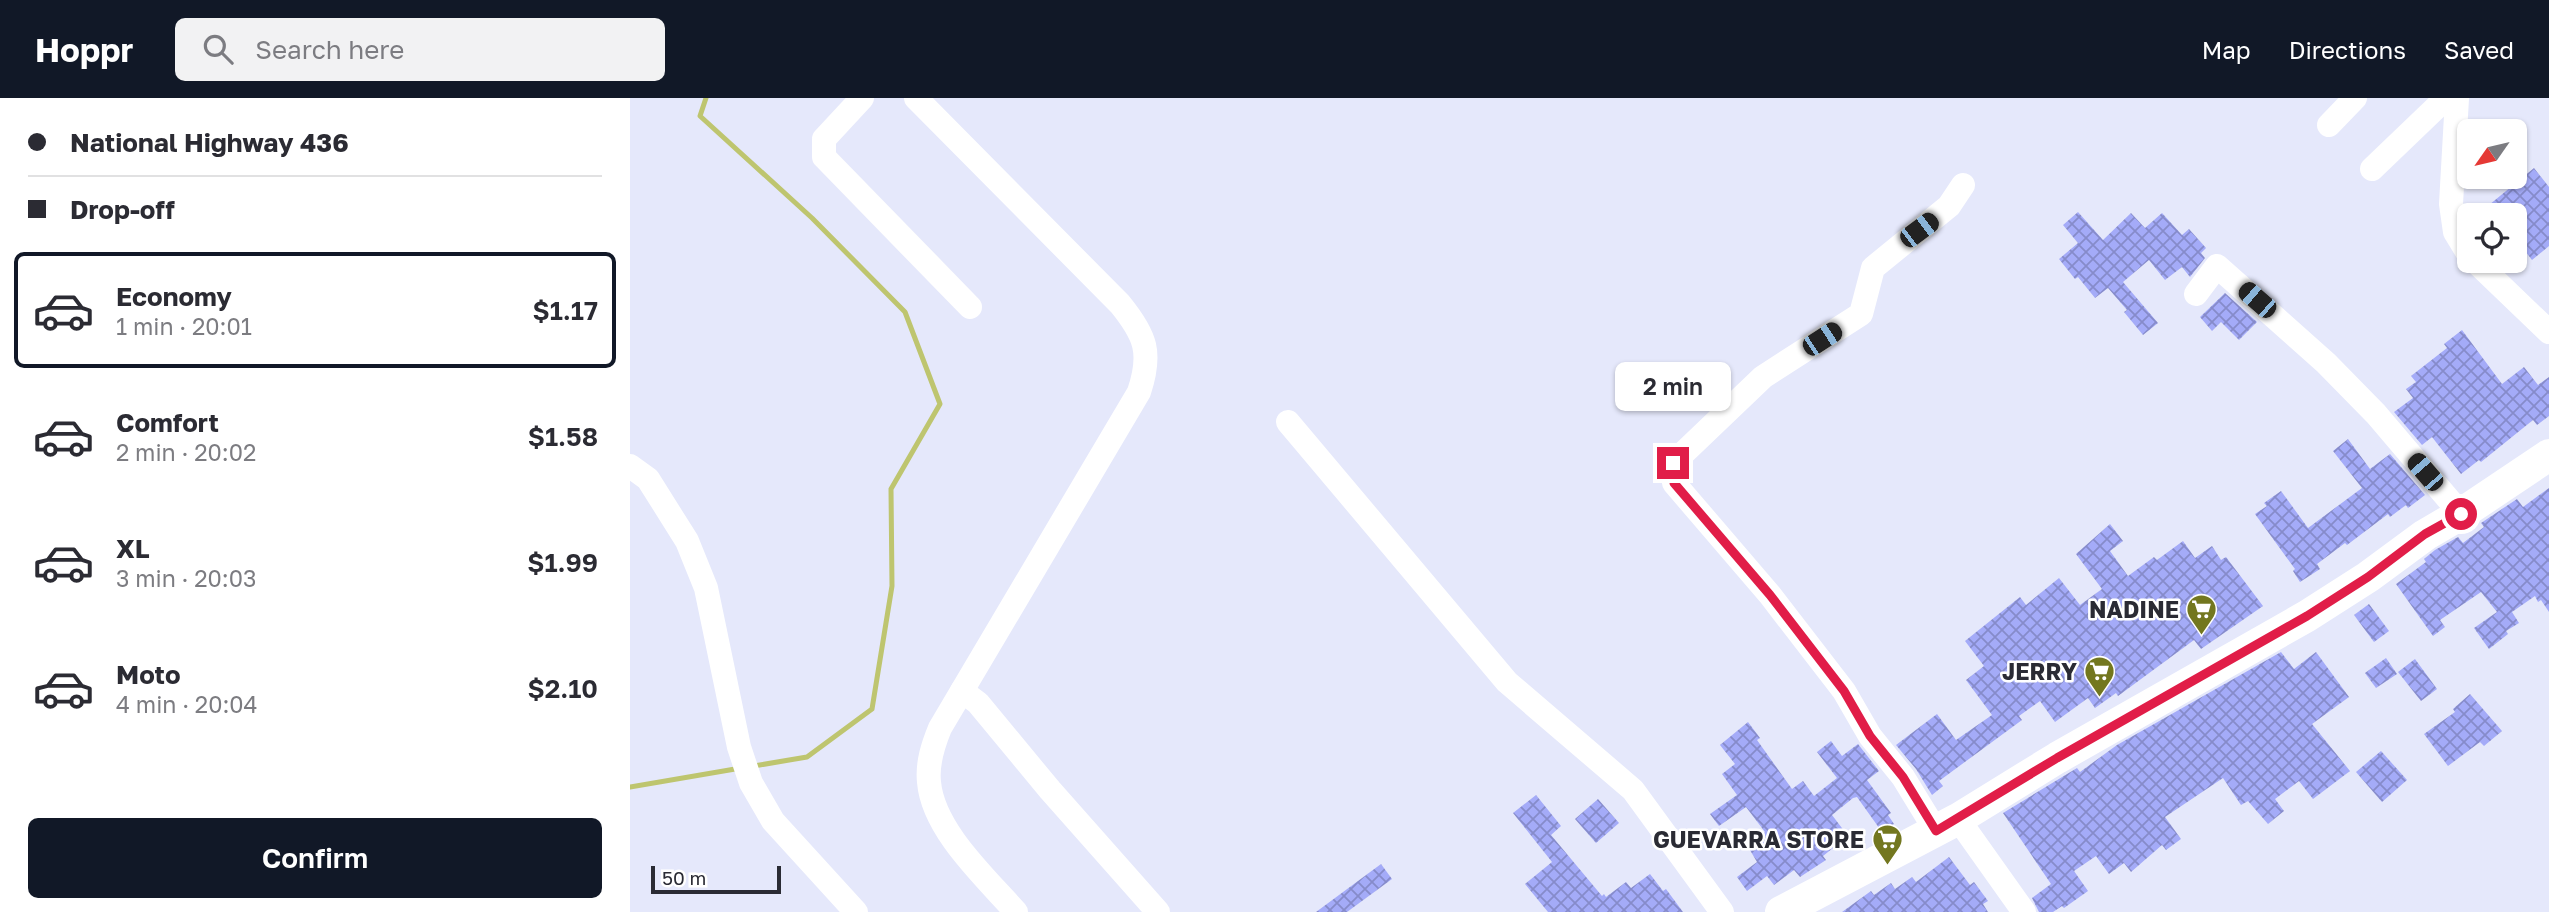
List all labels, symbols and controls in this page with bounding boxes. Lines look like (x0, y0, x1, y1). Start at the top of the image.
search box (175, 18, 665, 81)
text: Hoppr (35, 30, 133, 69)
icon: search (199, 30, 237, 68)
text: Search here (255, 34, 404, 65)
text: Map (2202, 35, 2251, 64)
text: Directions (2289, 35, 2406, 64)
text: Saved (2444, 35, 2514, 64)
north arrow (2457, 119, 2527, 189)
map controls (2457, 119, 2527, 273)
text: National Highway 436 (70, 127, 349, 158)
text: Drop-off (70, 194, 175, 225)
button: locate (2457, 203, 2527, 273)
car (1896, 209, 1943, 251)
car (2235, 278, 2280, 322)
icon: car (32, 279, 95, 342)
text: Economy (116, 281, 232, 312)
text: $1.17 (533, 295, 598, 326)
text: 1 min · 20:01 (116, 312, 252, 340)
car (1799, 319, 1846, 359)
callout: 2 min (1615, 362, 1731, 410)
text: 2 min (1643, 372, 1703, 400)
icon: car (32, 405, 95, 468)
text: Comfort (116, 407, 219, 438)
text: $1.58 (528, 421, 598, 452)
text: 2 min · 20:02 (116, 438, 256, 466)
route end (1657, 447, 1689, 479)
car (2404, 449, 2447, 495)
route start (2445, 498, 2477, 530)
icon: car (32, 531, 95, 594)
text: XL (116, 533, 150, 564)
text: $1.99 (527, 547, 598, 578)
text: 3 min · 20:03 (116, 564, 256, 592)
supermarket icon: NADINE (2185, 592, 2219, 636)
place label: NADINE (2089, 595, 2179, 623)
supermarket icon: JERRY (2083, 654, 2117, 698)
icon: car (32, 657, 95, 720)
place label: JERRY (2002, 657, 2077, 685)
text: Moto (116, 659, 181, 690)
text: $2.10 (528, 673, 598, 704)
text: 4 min · 20:04 (116, 690, 258, 718)
button: Confirm (28, 818, 602, 898)
supermarket icon: GUEVARRA STORE (1870, 822, 1904, 866)
place label: GUEVARRA STORE (1653, 825, 1864, 853)
scale bar (651, 863, 780, 895)
text: 50 m (662, 866, 706, 889)

